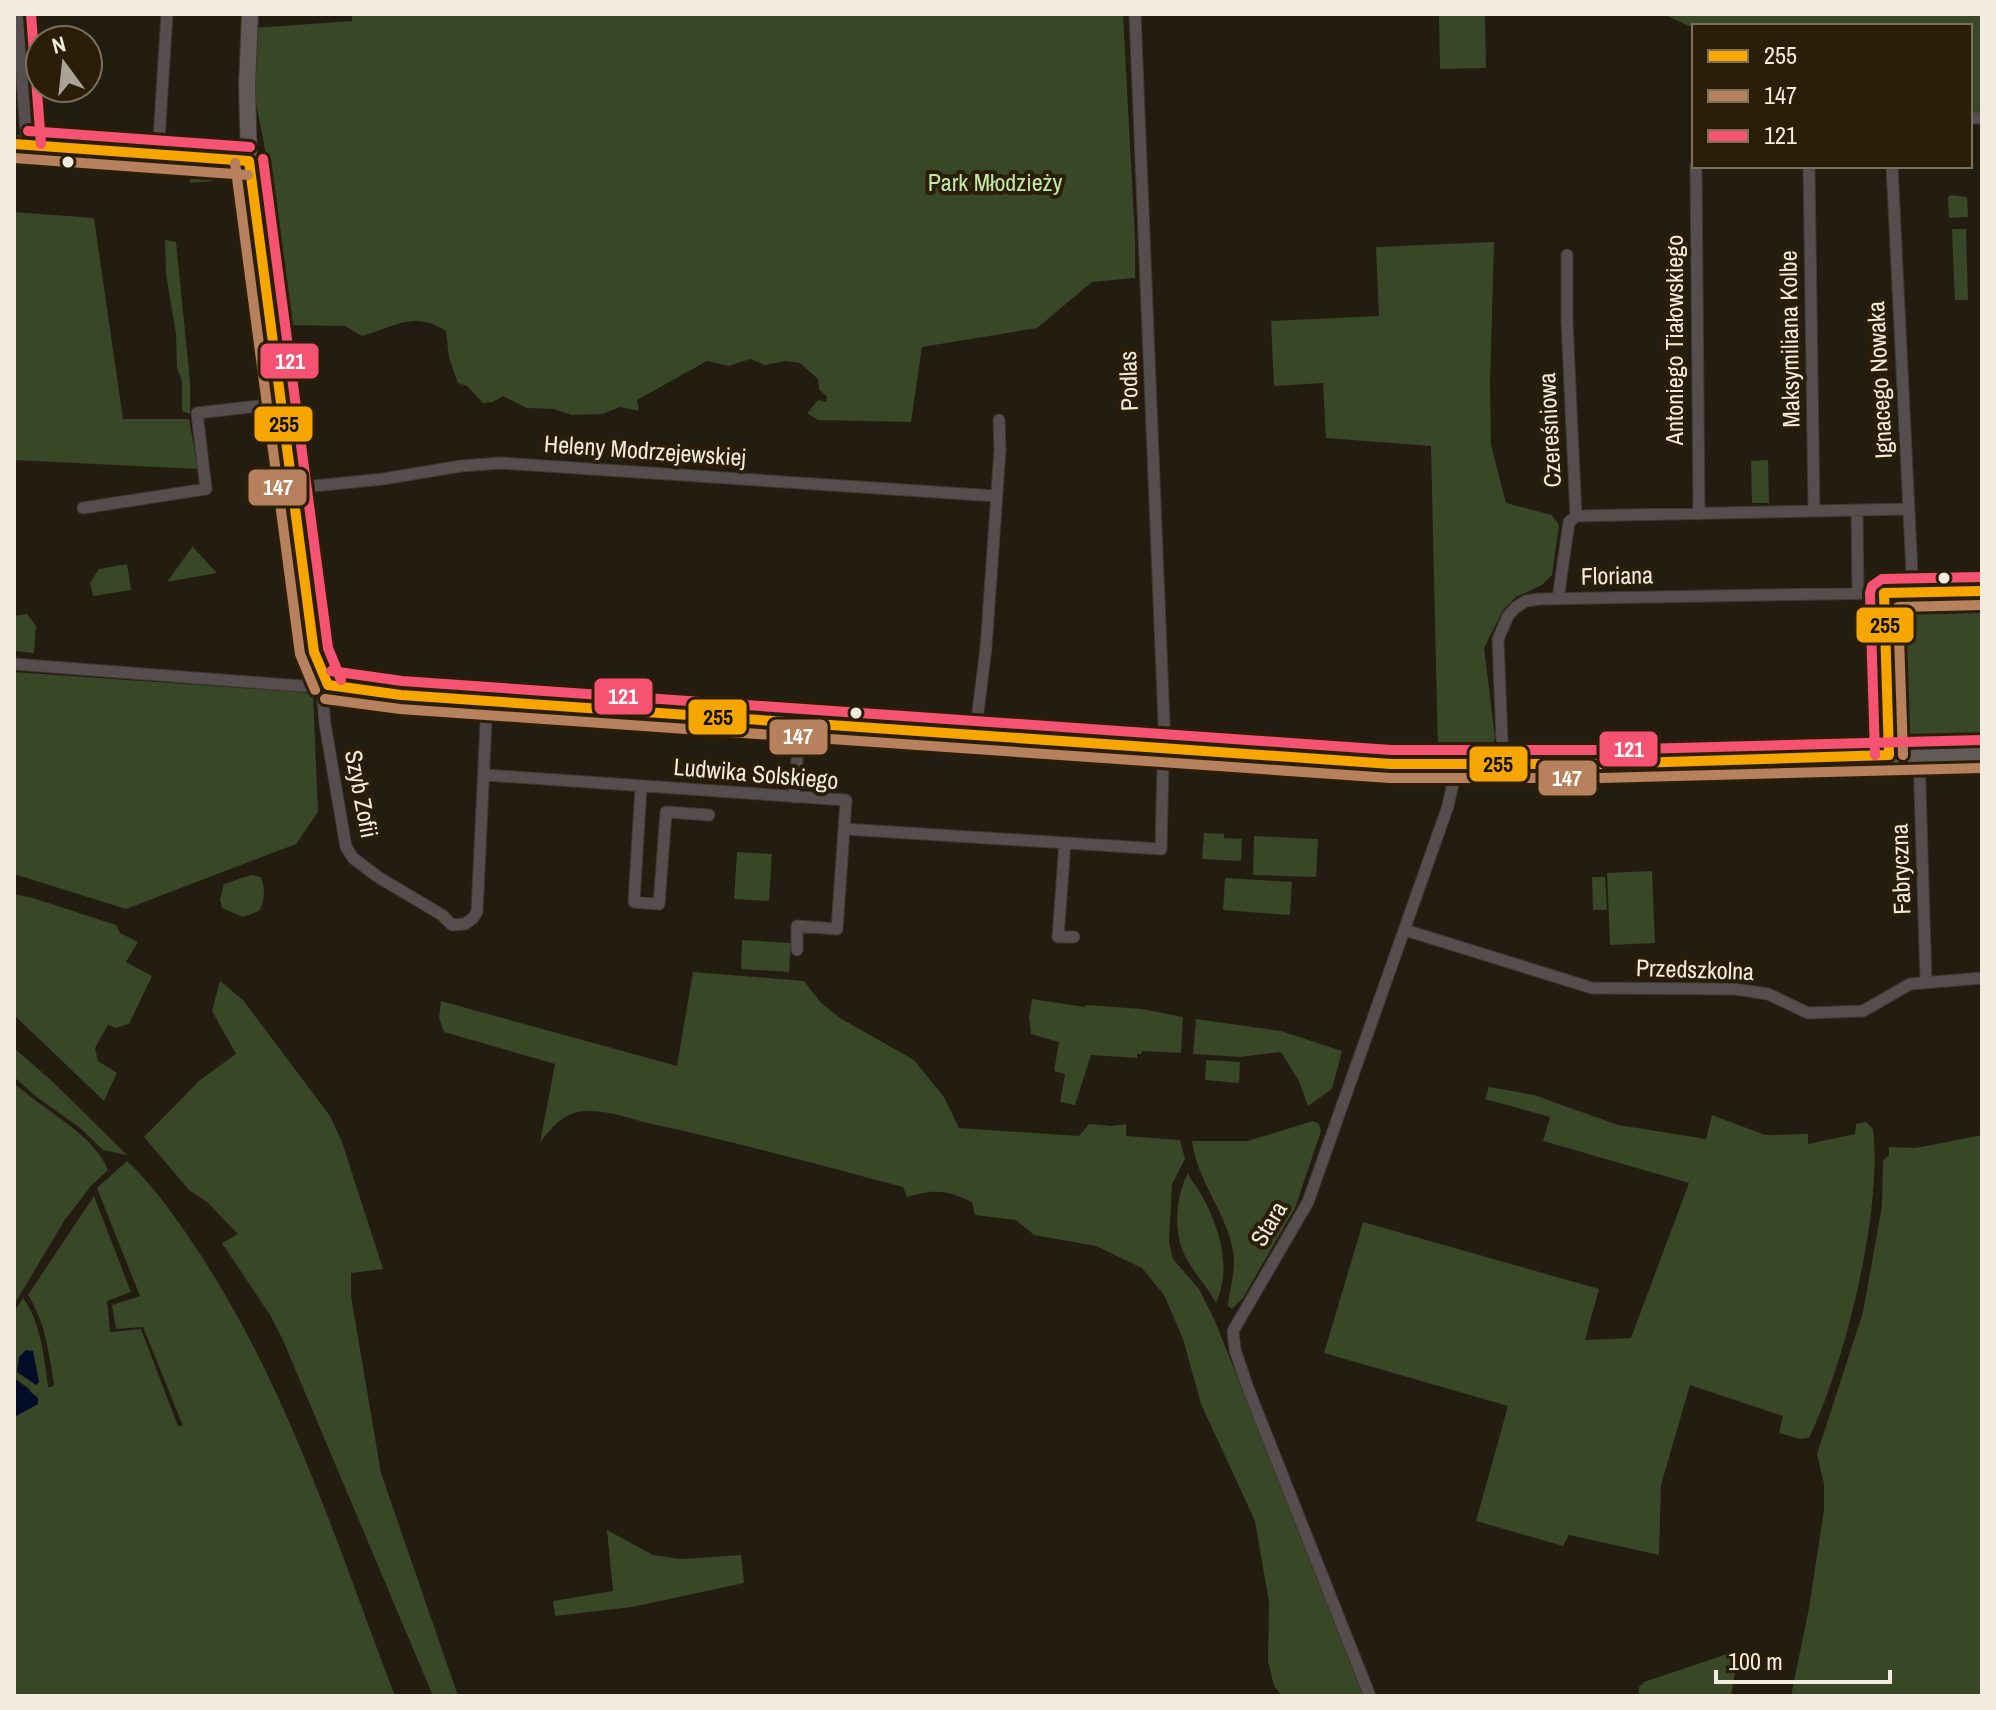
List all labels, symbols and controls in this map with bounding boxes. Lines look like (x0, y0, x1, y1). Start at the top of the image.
north arrow (24, 24, 104, 104)
legend (1692, 24, 1972, 168)
text: N (49, 29, 69, 61)
text: 255 (1764, 39, 1797, 71)
text: 147 (1764, 79, 1797, 111)
text: 121 (1764, 119, 1797, 151)
unlabelled marker (60, 154, 76, 170)
park label: Park Młodzieży (928, 166, 1062, 198)
street label: Antoniego Tiałowskiego (1658, 235, 1690, 446)
street label: Maksymiliana Kolbe (1771, 250, 1807, 428)
street label: Ignacego Nowaka (1859, 301, 1899, 460)
line badge: 121 (259, 342, 320, 380)
text: 121 (275, 346, 306, 376)
street label: Podlas (1111, 350, 1145, 412)
street label: Czereśniowa (1530, 372, 1568, 488)
line badge: 255 (253, 405, 314, 443)
text: 255 (269, 409, 299, 439)
street label: Heleny Modrzejewskiej (543, 427, 747, 473)
line badge: 147 (247, 468, 308, 507)
text: 147 (263, 472, 293, 502)
street label: Floriana (1581, 558, 1653, 592)
unlabelled marker (1936, 570, 1952, 586)
line badge: 255 (1855, 606, 1915, 644)
text: 255 (1870, 610, 1900, 640)
line badge: 121 (593, 677, 654, 716)
text: 121 (608, 681, 639, 711)
line badge: 255 (687, 698, 748, 736)
text: 255 (703, 702, 733, 732)
unlabelled marker (848, 705, 864, 721)
line badge: 147 (768, 718, 829, 756)
text: 147 (783, 721, 813, 751)
line badge: 121 (1598, 730, 1659, 768)
text: 121 (1614, 734, 1645, 764)
line badge: 255 (1468, 745, 1529, 783)
street label: Szyb Zofii (338, 747, 386, 840)
text: 255 (1483, 749, 1513, 779)
street label: Ludwika Solskiego (672, 750, 840, 796)
line badge: 147 (1537, 759, 1598, 797)
text: 147 (1552, 763, 1582, 793)
street label: Fabryczna (1882, 823, 1918, 915)
street label: Przedszkolna (1635, 951, 1755, 987)
street label: Stara (1242, 1195, 1294, 1252)
scale bar (1716, 1634, 1890, 1684)
text: 100 m (1728, 1645, 1783, 1677)

